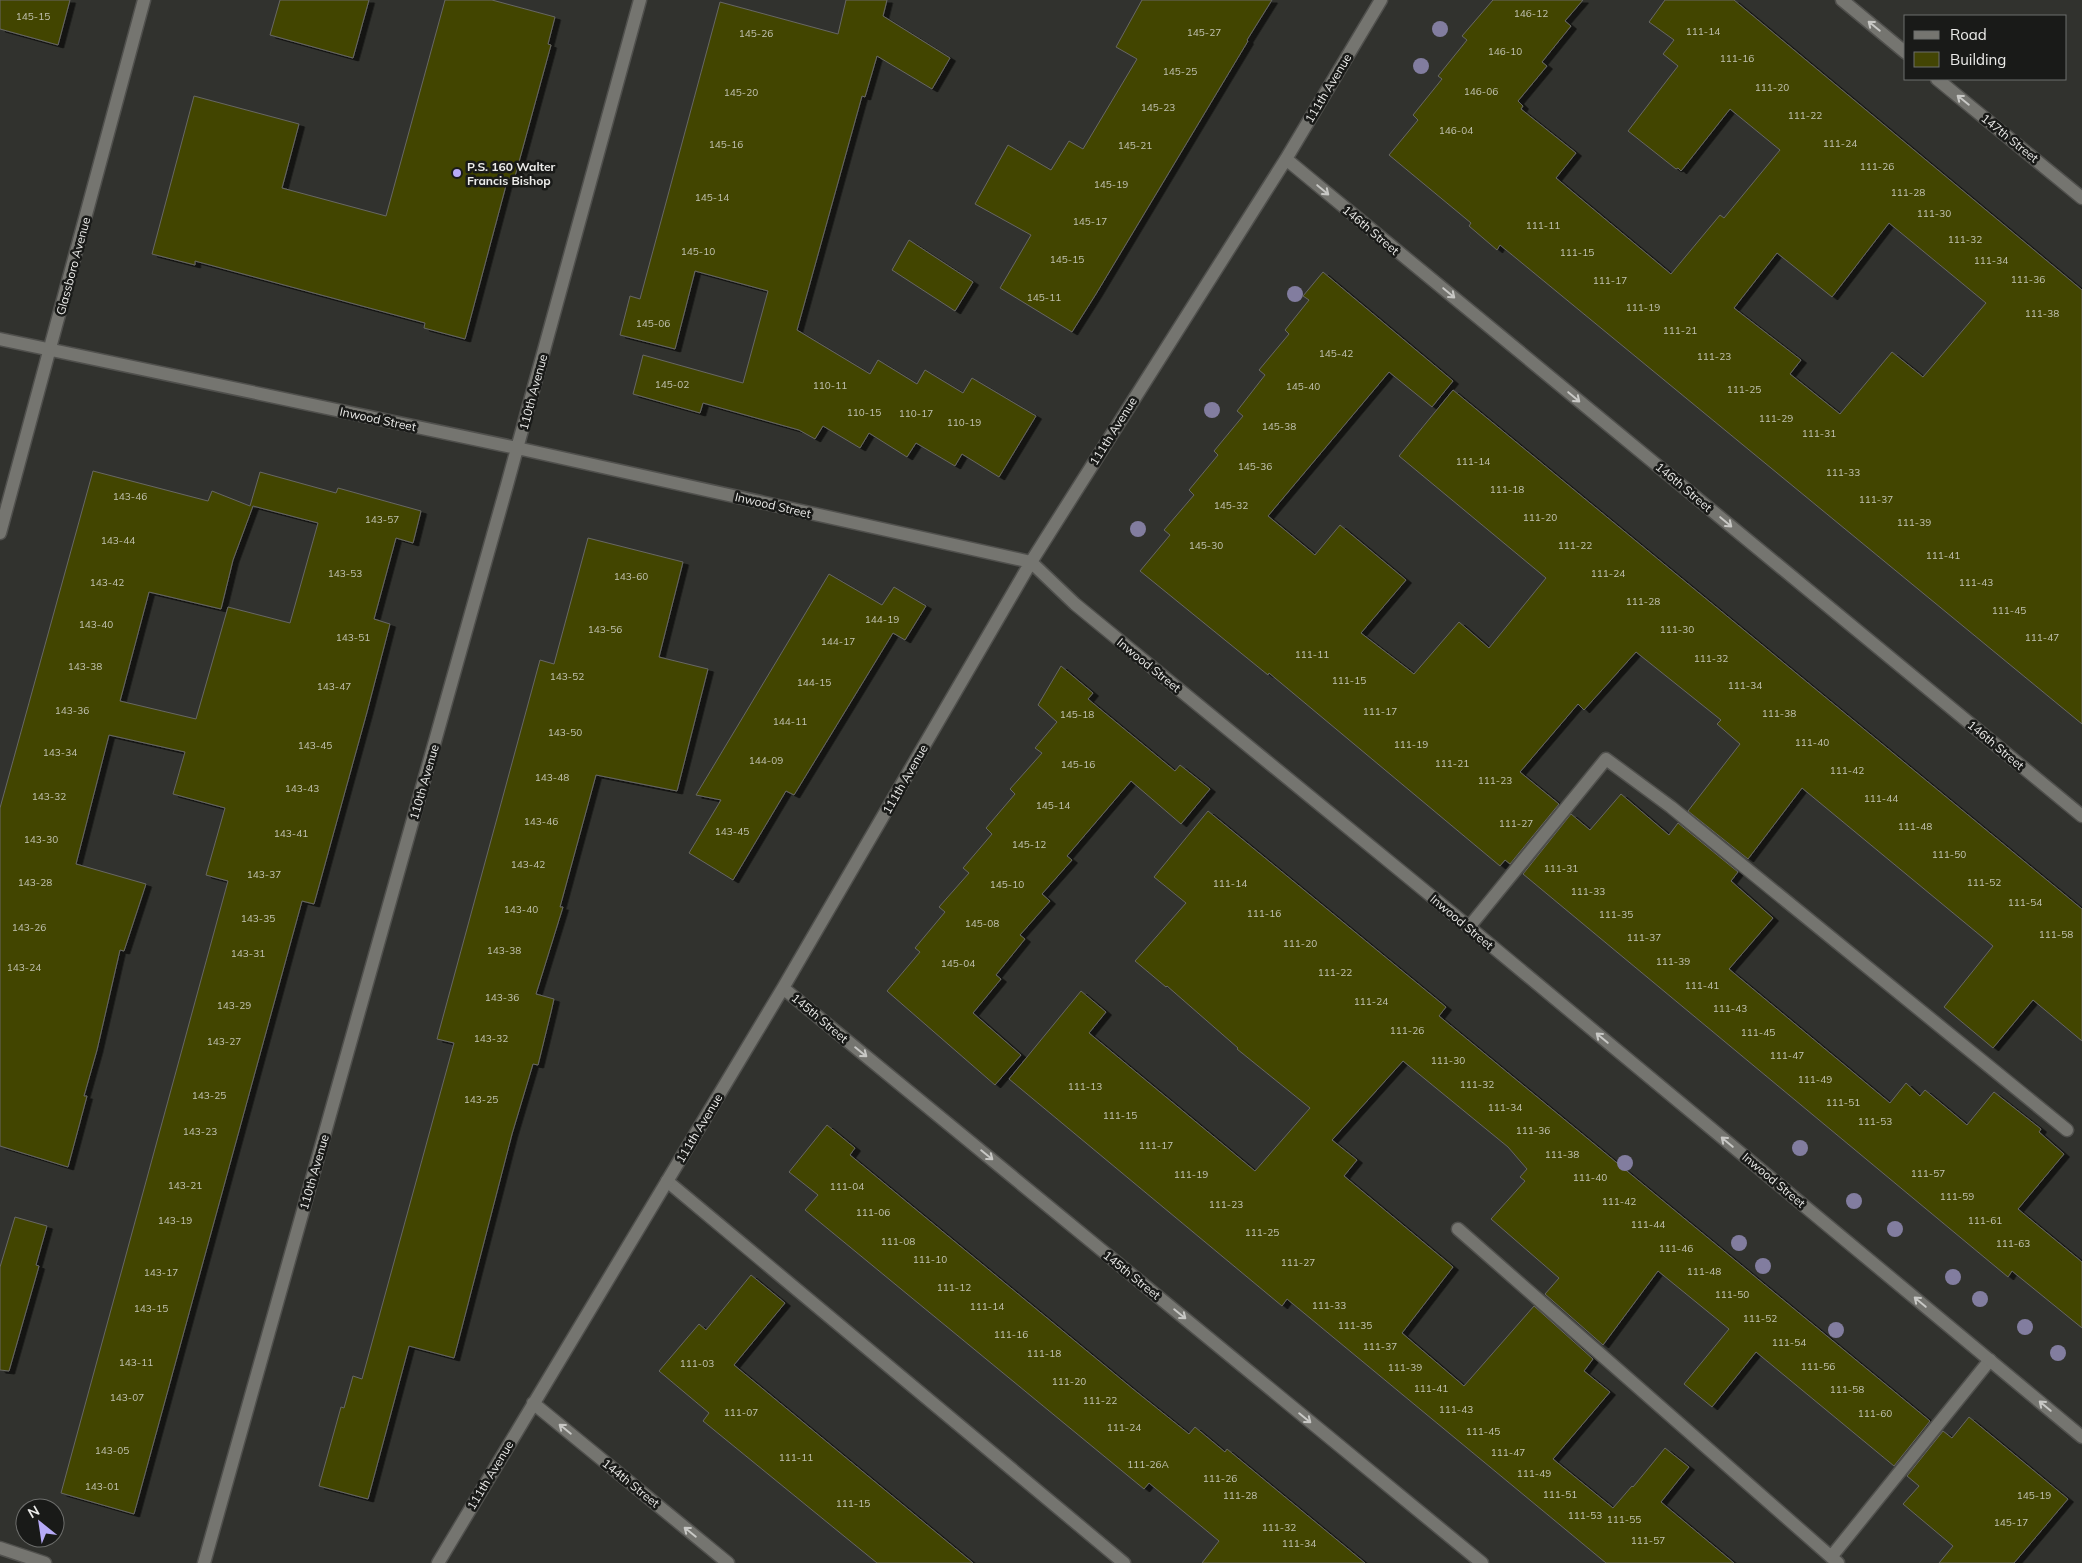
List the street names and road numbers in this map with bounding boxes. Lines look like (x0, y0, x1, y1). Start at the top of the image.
street label: 111th Avenue (1302, 51, 1354, 125)
street label: 147th Street (1978, 110, 2042, 166)
street label: 146th Street (1340, 202, 1402, 258)
street label: Glassboro Avenue (53, 215, 93, 317)
street label: 110th Avenue (516, 353, 550, 431)
street label: 111th Avenue (1086, 394, 1140, 468)
street label: Inwood Street (338, 404, 418, 434)
street label: 146th Street (1653, 459, 1715, 515)
street label: Inwood Street (733, 489, 813, 521)
street label: Inwood Street (1114, 635, 1184, 695)
street label: 146th Street (1965, 717, 2027, 773)
street label: 111th Avenue (879, 742, 931, 816)
street label: 110th Avenue (406, 743, 442, 821)
street label: Inwood Street (1427, 891, 1497, 953)
street label: 145th Street (789, 990, 851, 1046)
street label: 111th Avenue (673, 1091, 725, 1165)
street label: 110th Avenue (296, 1133, 332, 1211)
street label: Inwood Street (1739, 1149, 1809, 1211)
street label: 145th Street (1100, 1247, 1164, 1303)
street label: 111th Avenue (464, 1438, 516, 1512)
street label: 144th Street (599, 1455, 663, 1511)

